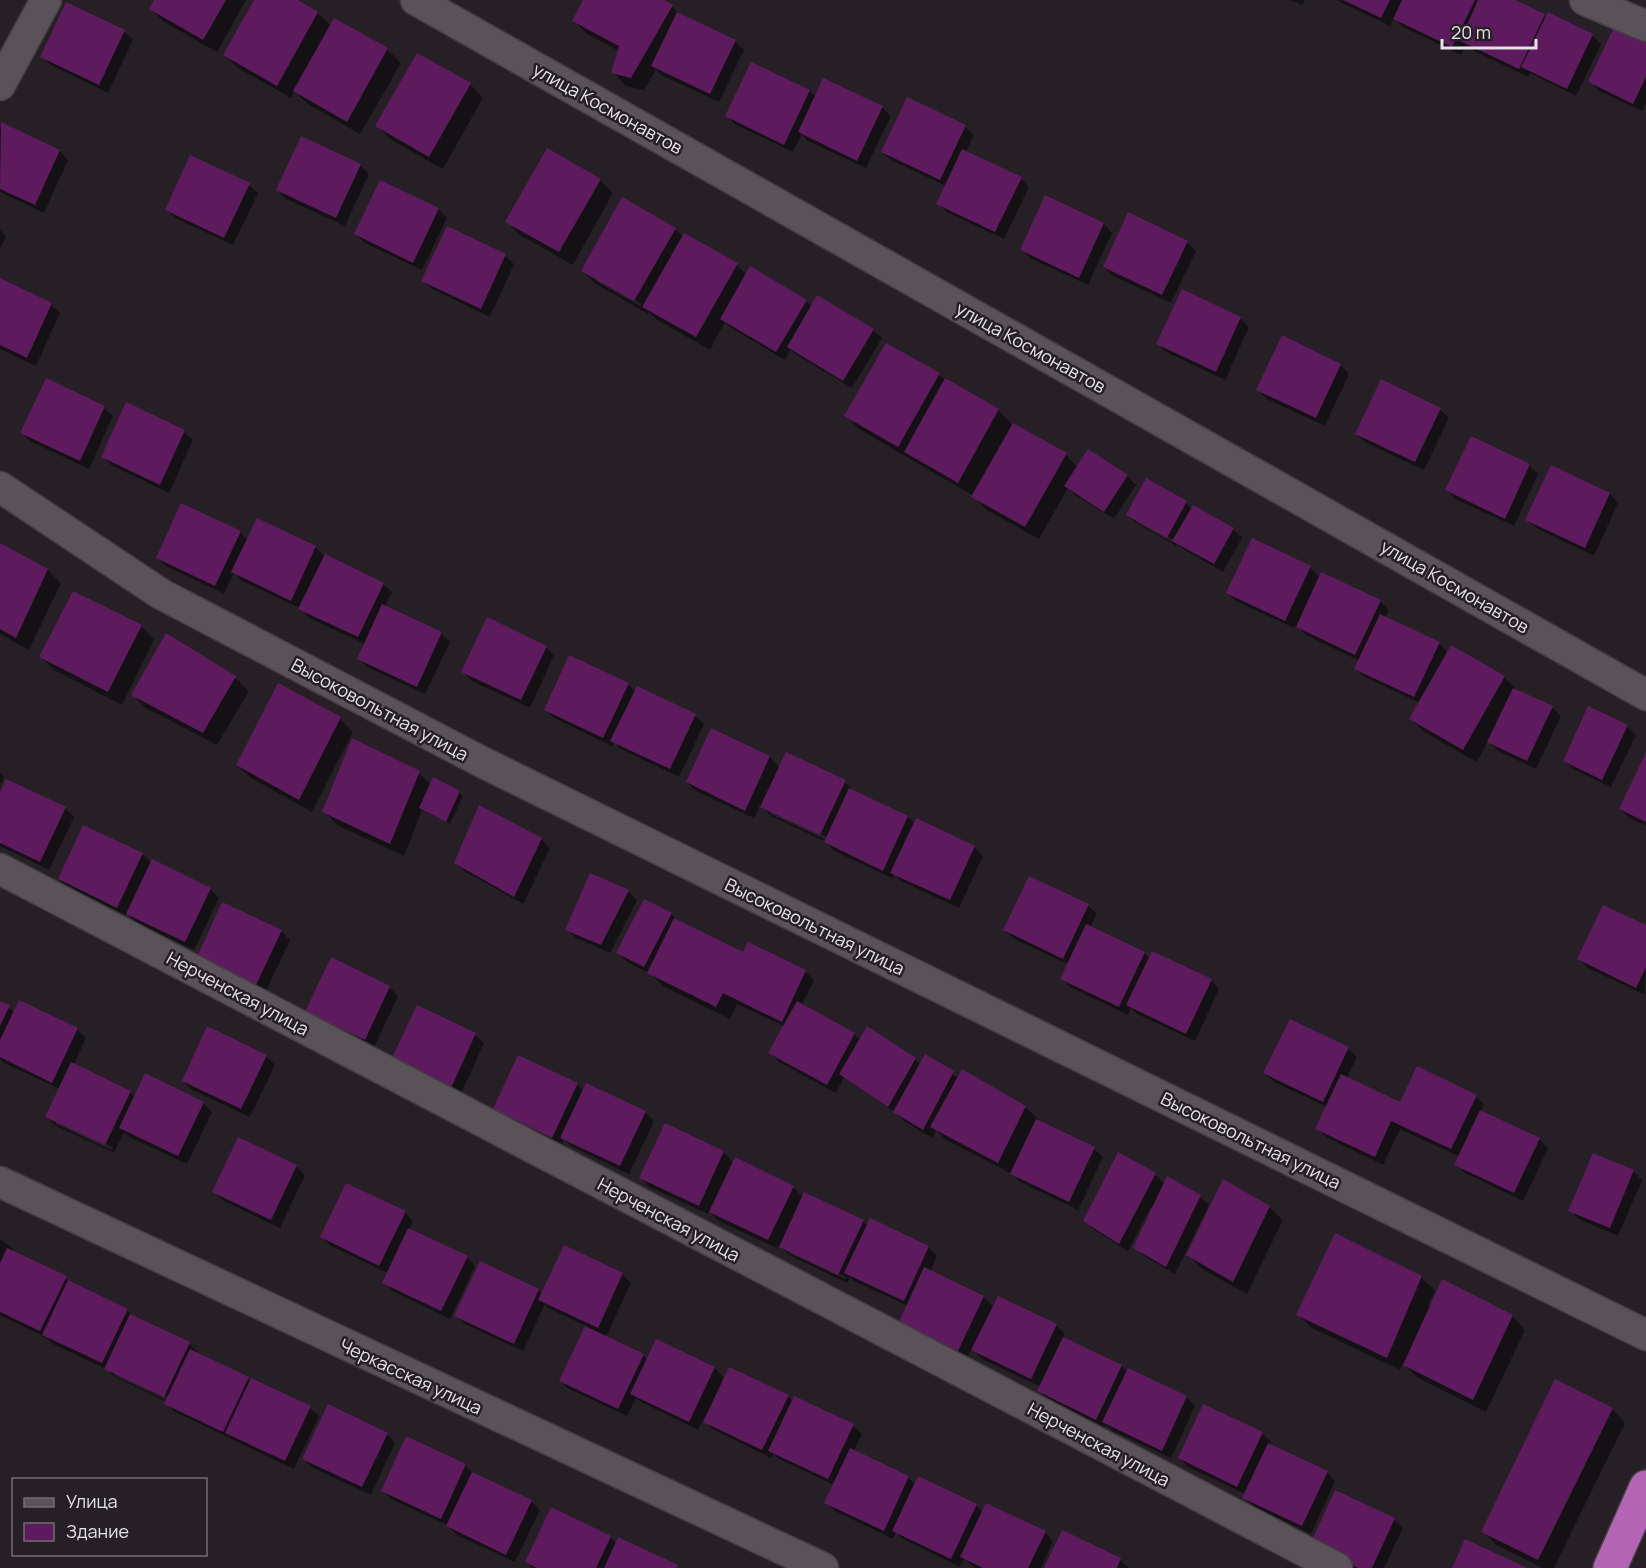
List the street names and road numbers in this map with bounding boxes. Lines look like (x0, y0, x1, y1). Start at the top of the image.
street label: улица Космонавтов (529, 57, 687, 159)
street label: улица Космонавтов (952, 296, 1110, 398)
street label: улица Космонавтов (1376, 534, 1534, 638)
street label: Высоковольтная улица (287, 652, 473, 766)
street label: Высоковольтная улица (721, 872, 909, 980)
street label: Нерченская улица (163, 945, 313, 1041)
street label: Высоковольтная улица (1157, 1086, 1345, 1194)
street label: Нерченская улица (594, 1171, 744, 1267)
street label: Черкасская улица (336, 1332, 486, 1420)
street label: Нерченская улица (1024, 1396, 1174, 1492)

